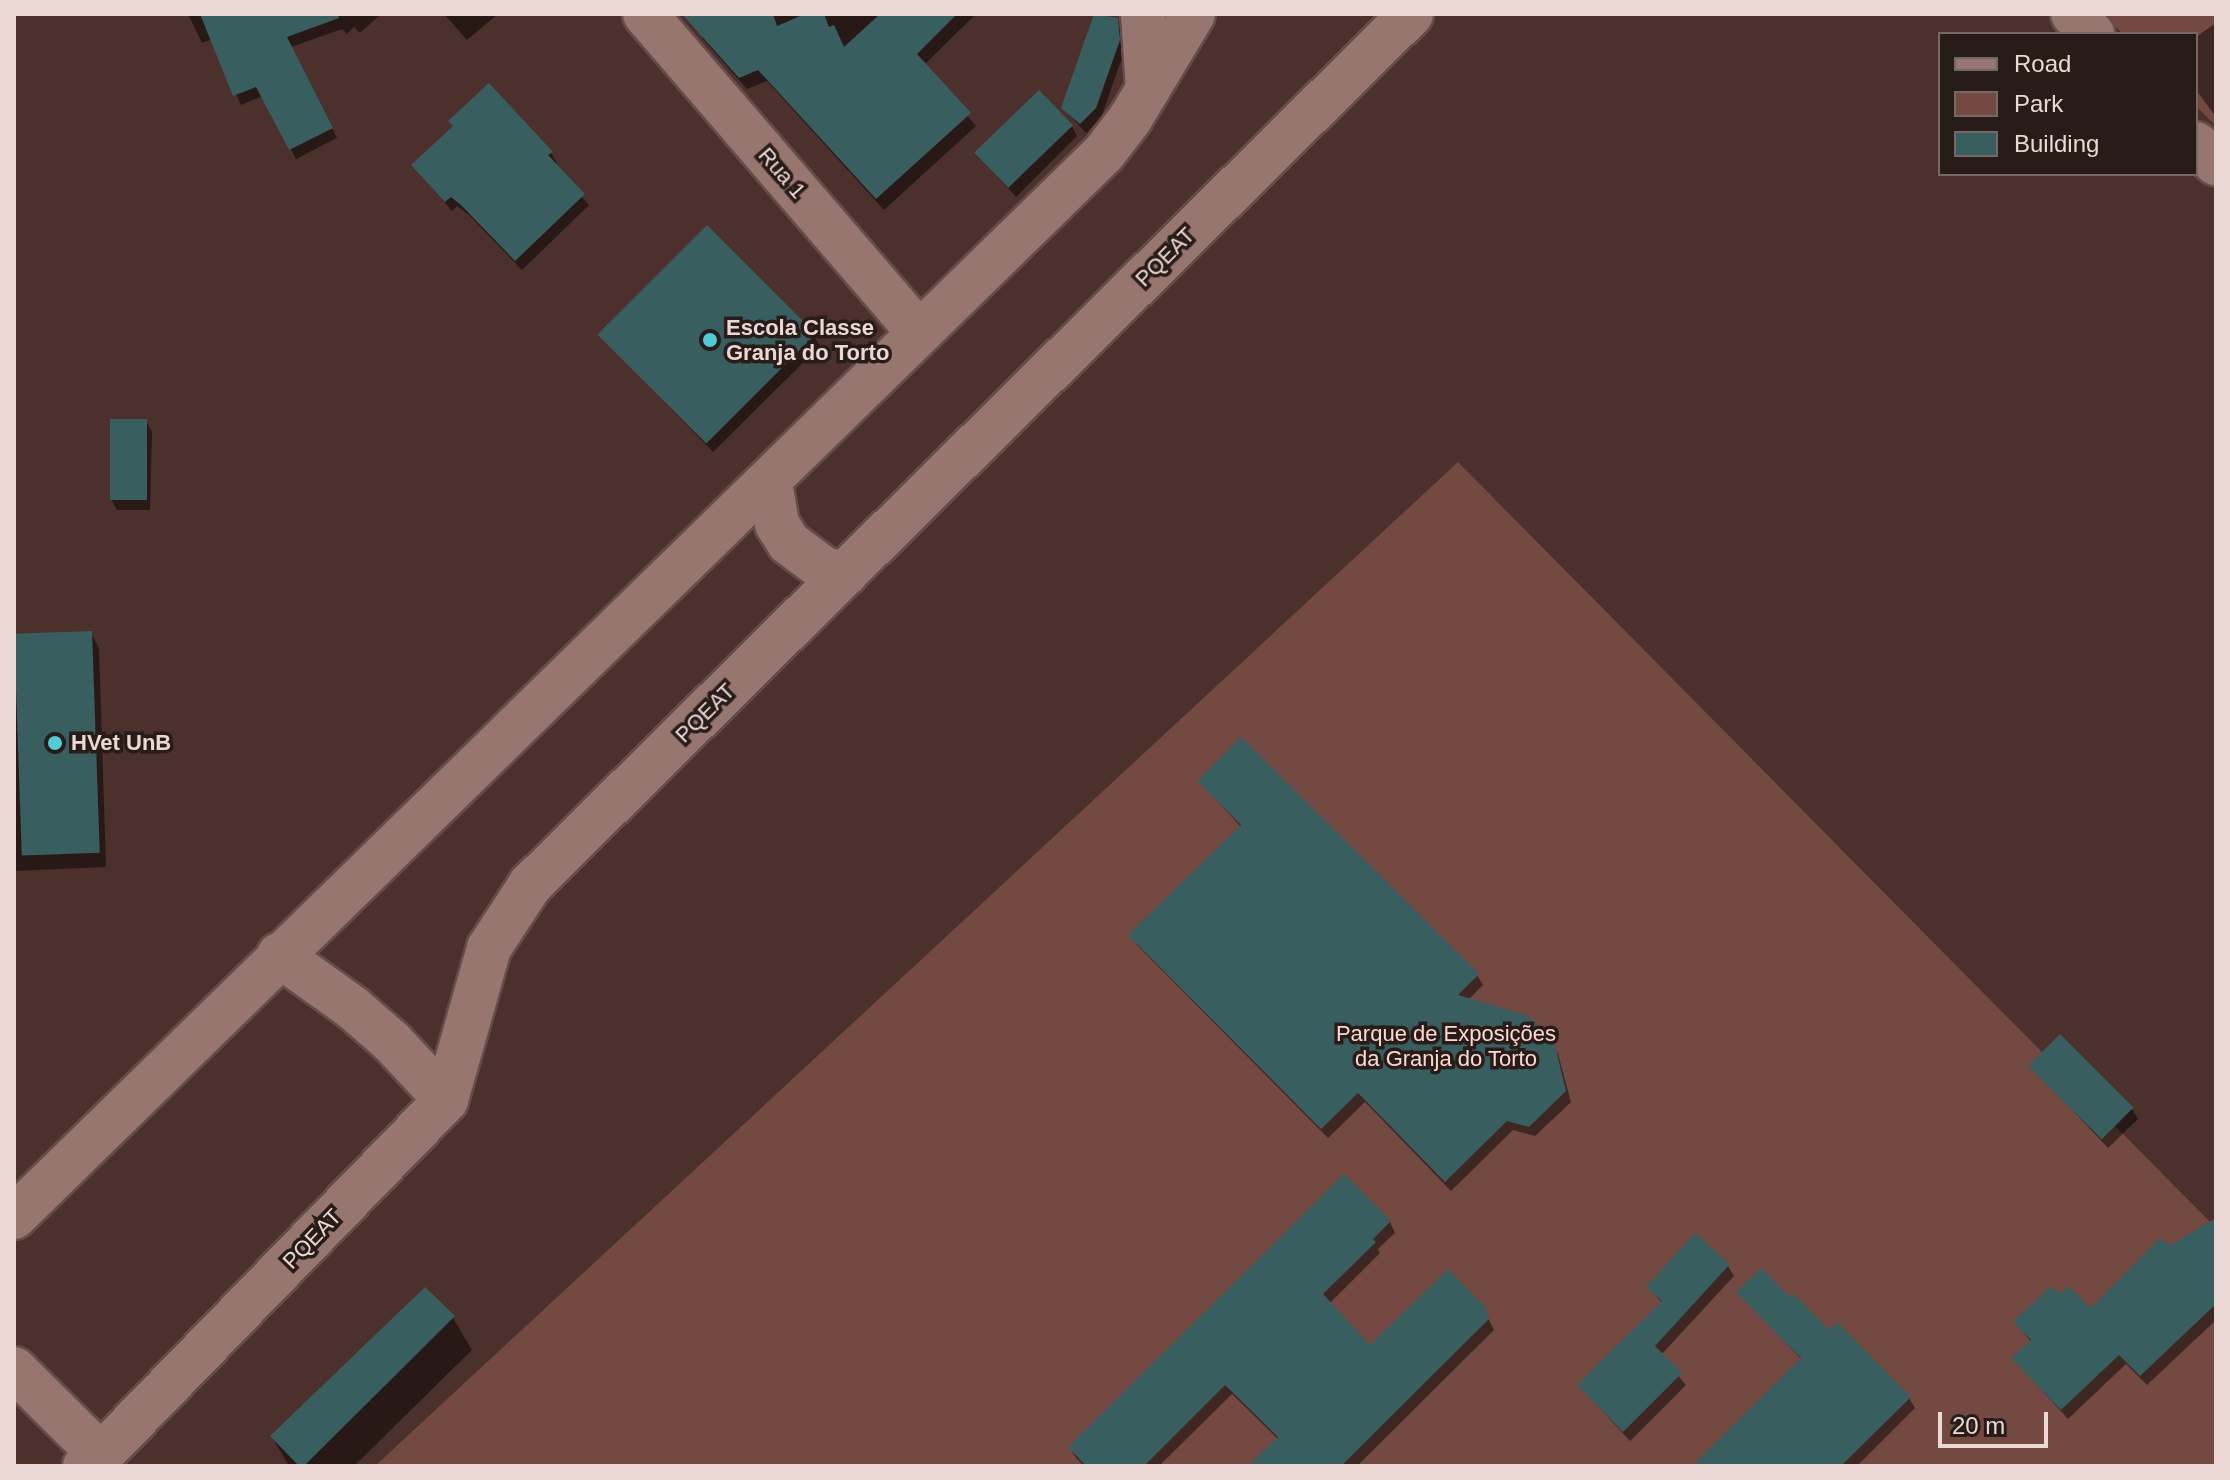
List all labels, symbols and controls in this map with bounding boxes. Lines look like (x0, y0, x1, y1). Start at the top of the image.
legend (1938, 32, 2198, 176)
text: Road (2014, 50, 2071, 77)
text: Park (2014, 90, 2063, 117)
text: Building (2014, 130, 2099, 157)
street label: Rua 1 (753, 142, 811, 204)
street label: PQEAT (1130, 222, 1200, 292)
place label: Escola Classe Granja do Torto (726, 314, 889, 366)
marker: Escola Classe Granja do Torto (701, 331, 719, 349)
street label: PQEAT (670, 678, 740, 748)
place label: HVet UnB (71, 730, 171, 756)
marker: HVet UnB (46, 734, 64, 752)
park label: Parque de Exposições da Granja do Torto (1336, 1020, 1556, 1072)
street label: PQEAT (277, 1204, 347, 1274)
scale bar (1942, 1396, 2052, 1446)
text: 20 m (1952, 1412, 2005, 1439)

